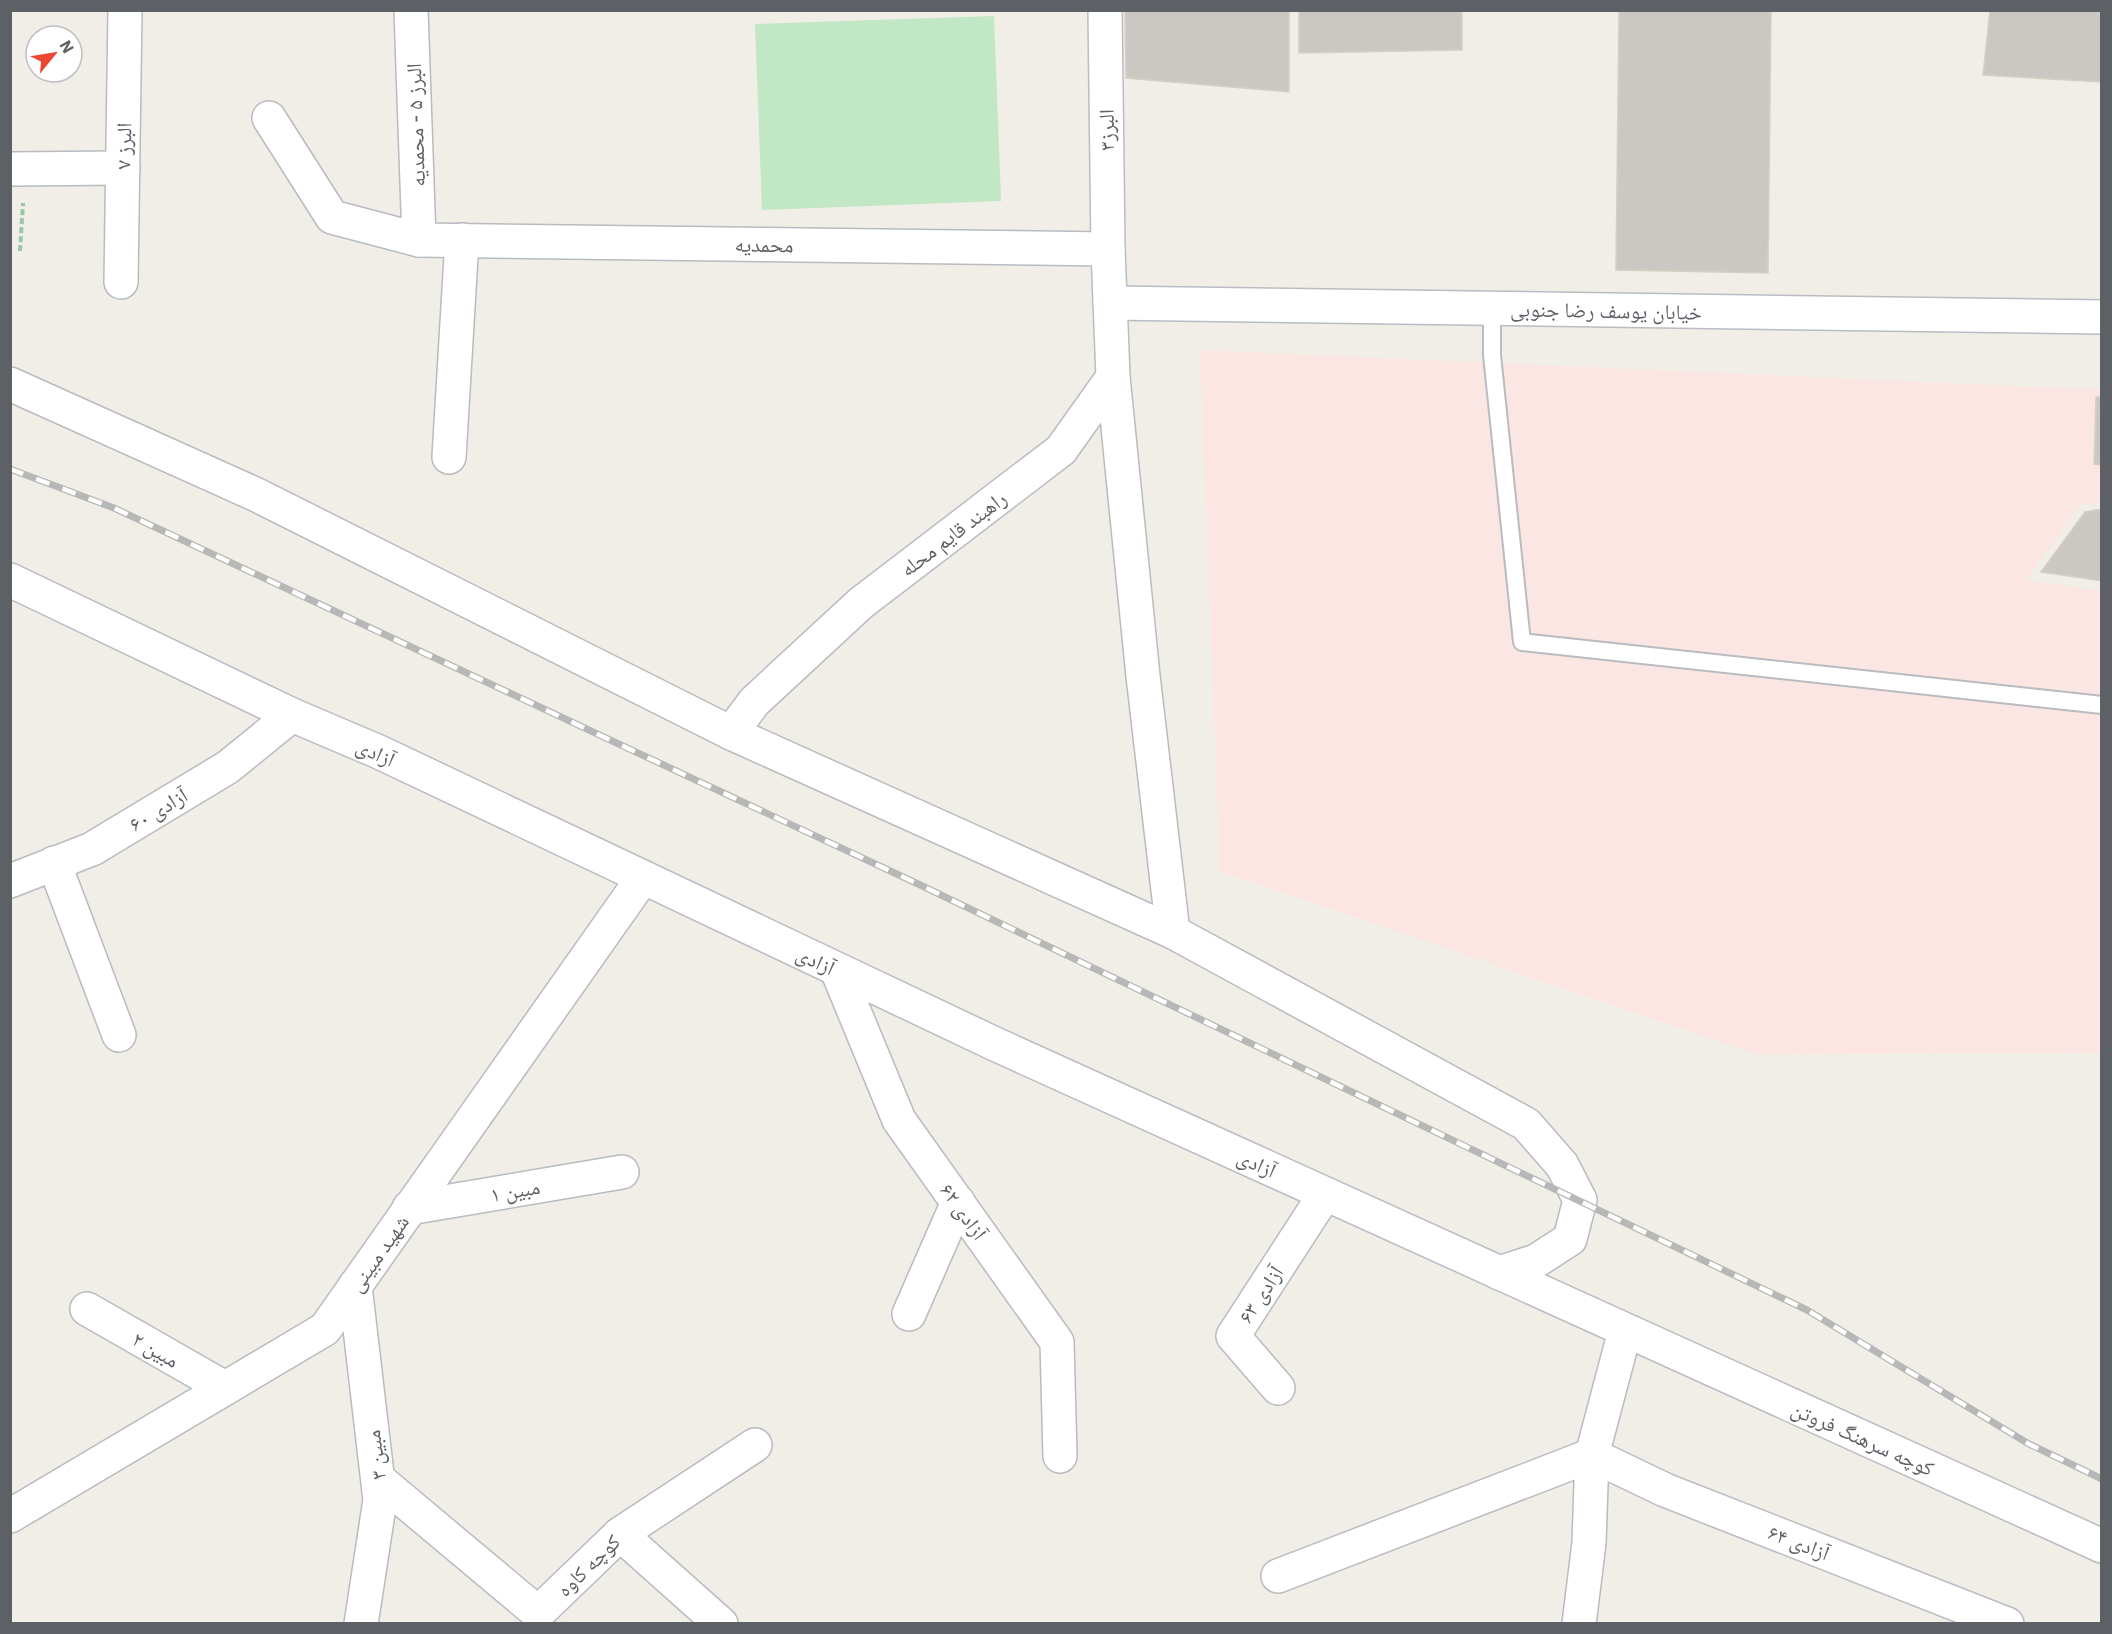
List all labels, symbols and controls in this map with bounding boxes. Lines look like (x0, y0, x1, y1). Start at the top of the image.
north arrow (24, 24, 84, 84)
text: N (55, 36, 79, 57)
street label: البرز ۵ - محمدیه (399, 63, 431, 187)
street label: البرز۳ (1092, 109, 1120, 151)
street label: البرز ۷ (109, 122, 137, 170)
street label: محمدیه (734, 229, 794, 259)
street label: خیابان یوسف رضا جنوبی (1510, 294, 1702, 326)
street label: راهبند قایم محله (894, 484, 1013, 583)
street label: آزادی (352, 731, 400, 773)
street label: آزادی ۶۰ (124, 780, 193, 837)
street label: آزادی (792, 939, 841, 981)
street label: آزادی (1233, 1142, 1281, 1184)
street label: مبین ۱ (488, 1172, 542, 1208)
street label: آزادی ۶۲ (934, 1177, 994, 1245)
street label: شهید مبینی (341, 1209, 415, 1297)
street label: آزادی ۶۳ (1231, 1259, 1289, 1328)
street label: مبین ۲ (127, 1324, 185, 1374)
street label: کوچه سرهنگ فروتن (1787, 1394, 1939, 1482)
street label: مبین ۳ (358, 1429, 392, 1481)
street label: آزادی ۶۴ (1764, 1518, 1834, 1567)
street label: کوچه کاوه (550, 1527, 626, 1602)

